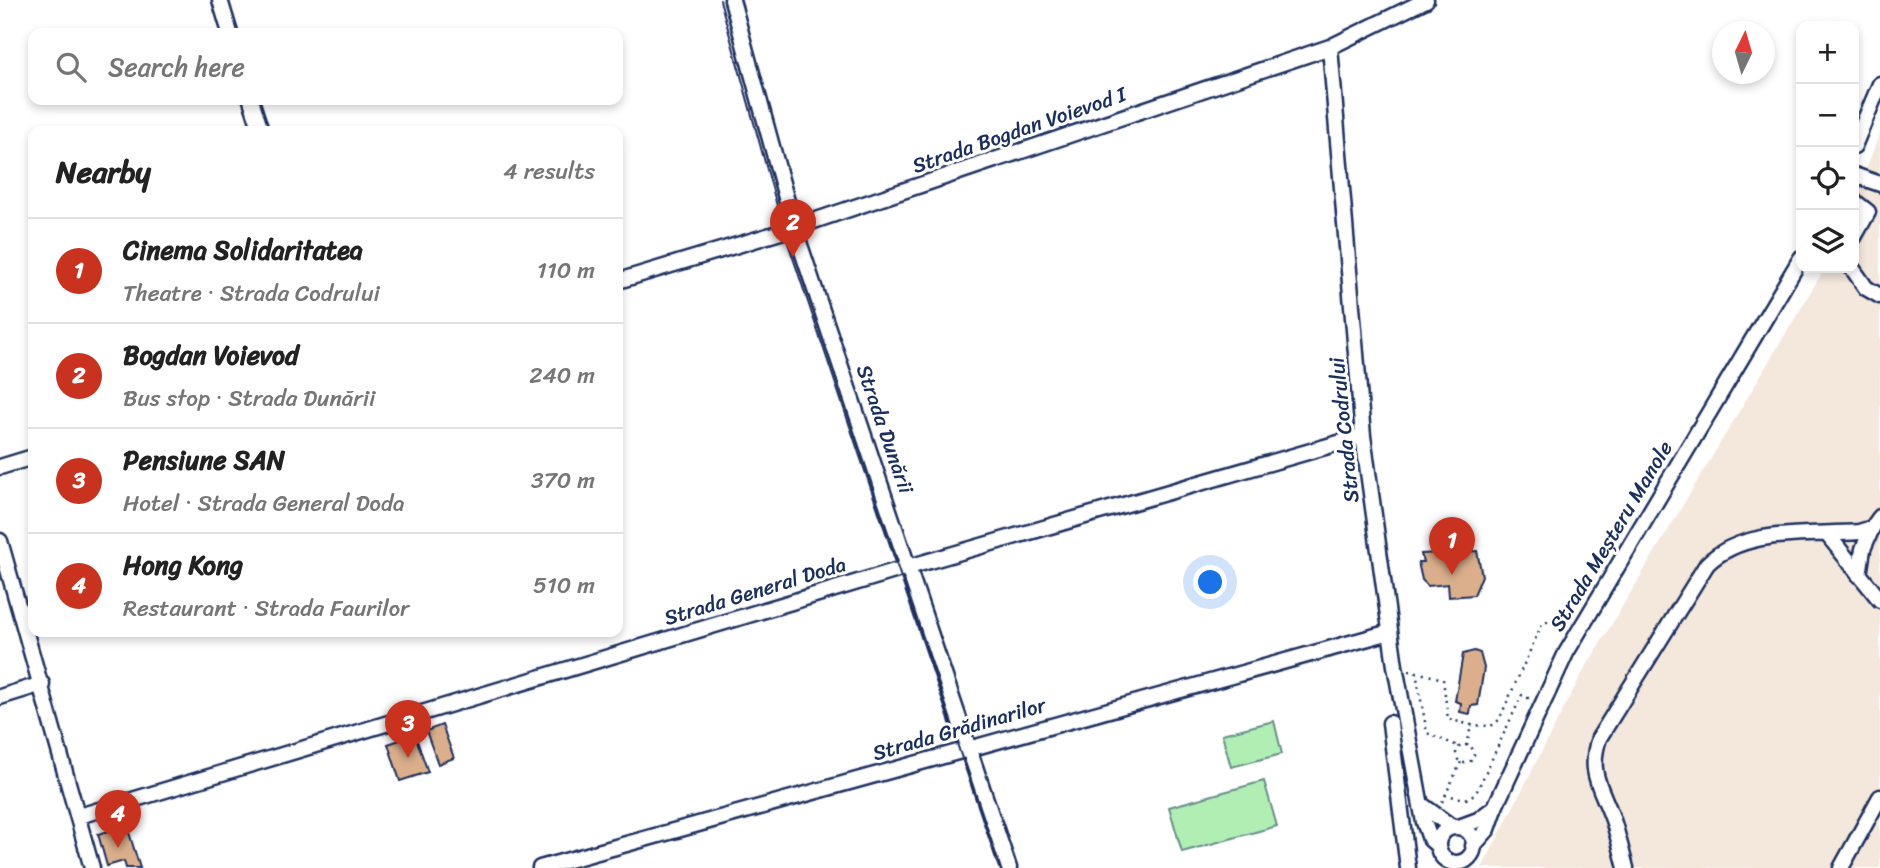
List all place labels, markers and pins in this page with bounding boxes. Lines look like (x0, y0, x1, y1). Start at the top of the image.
pin: 2 (770, 199, 816, 257)
pin: 1 (1429, 517, 1475, 575)
pin: 3 (385, 700, 431, 758)
pin: 4 (95, 790, 141, 848)

